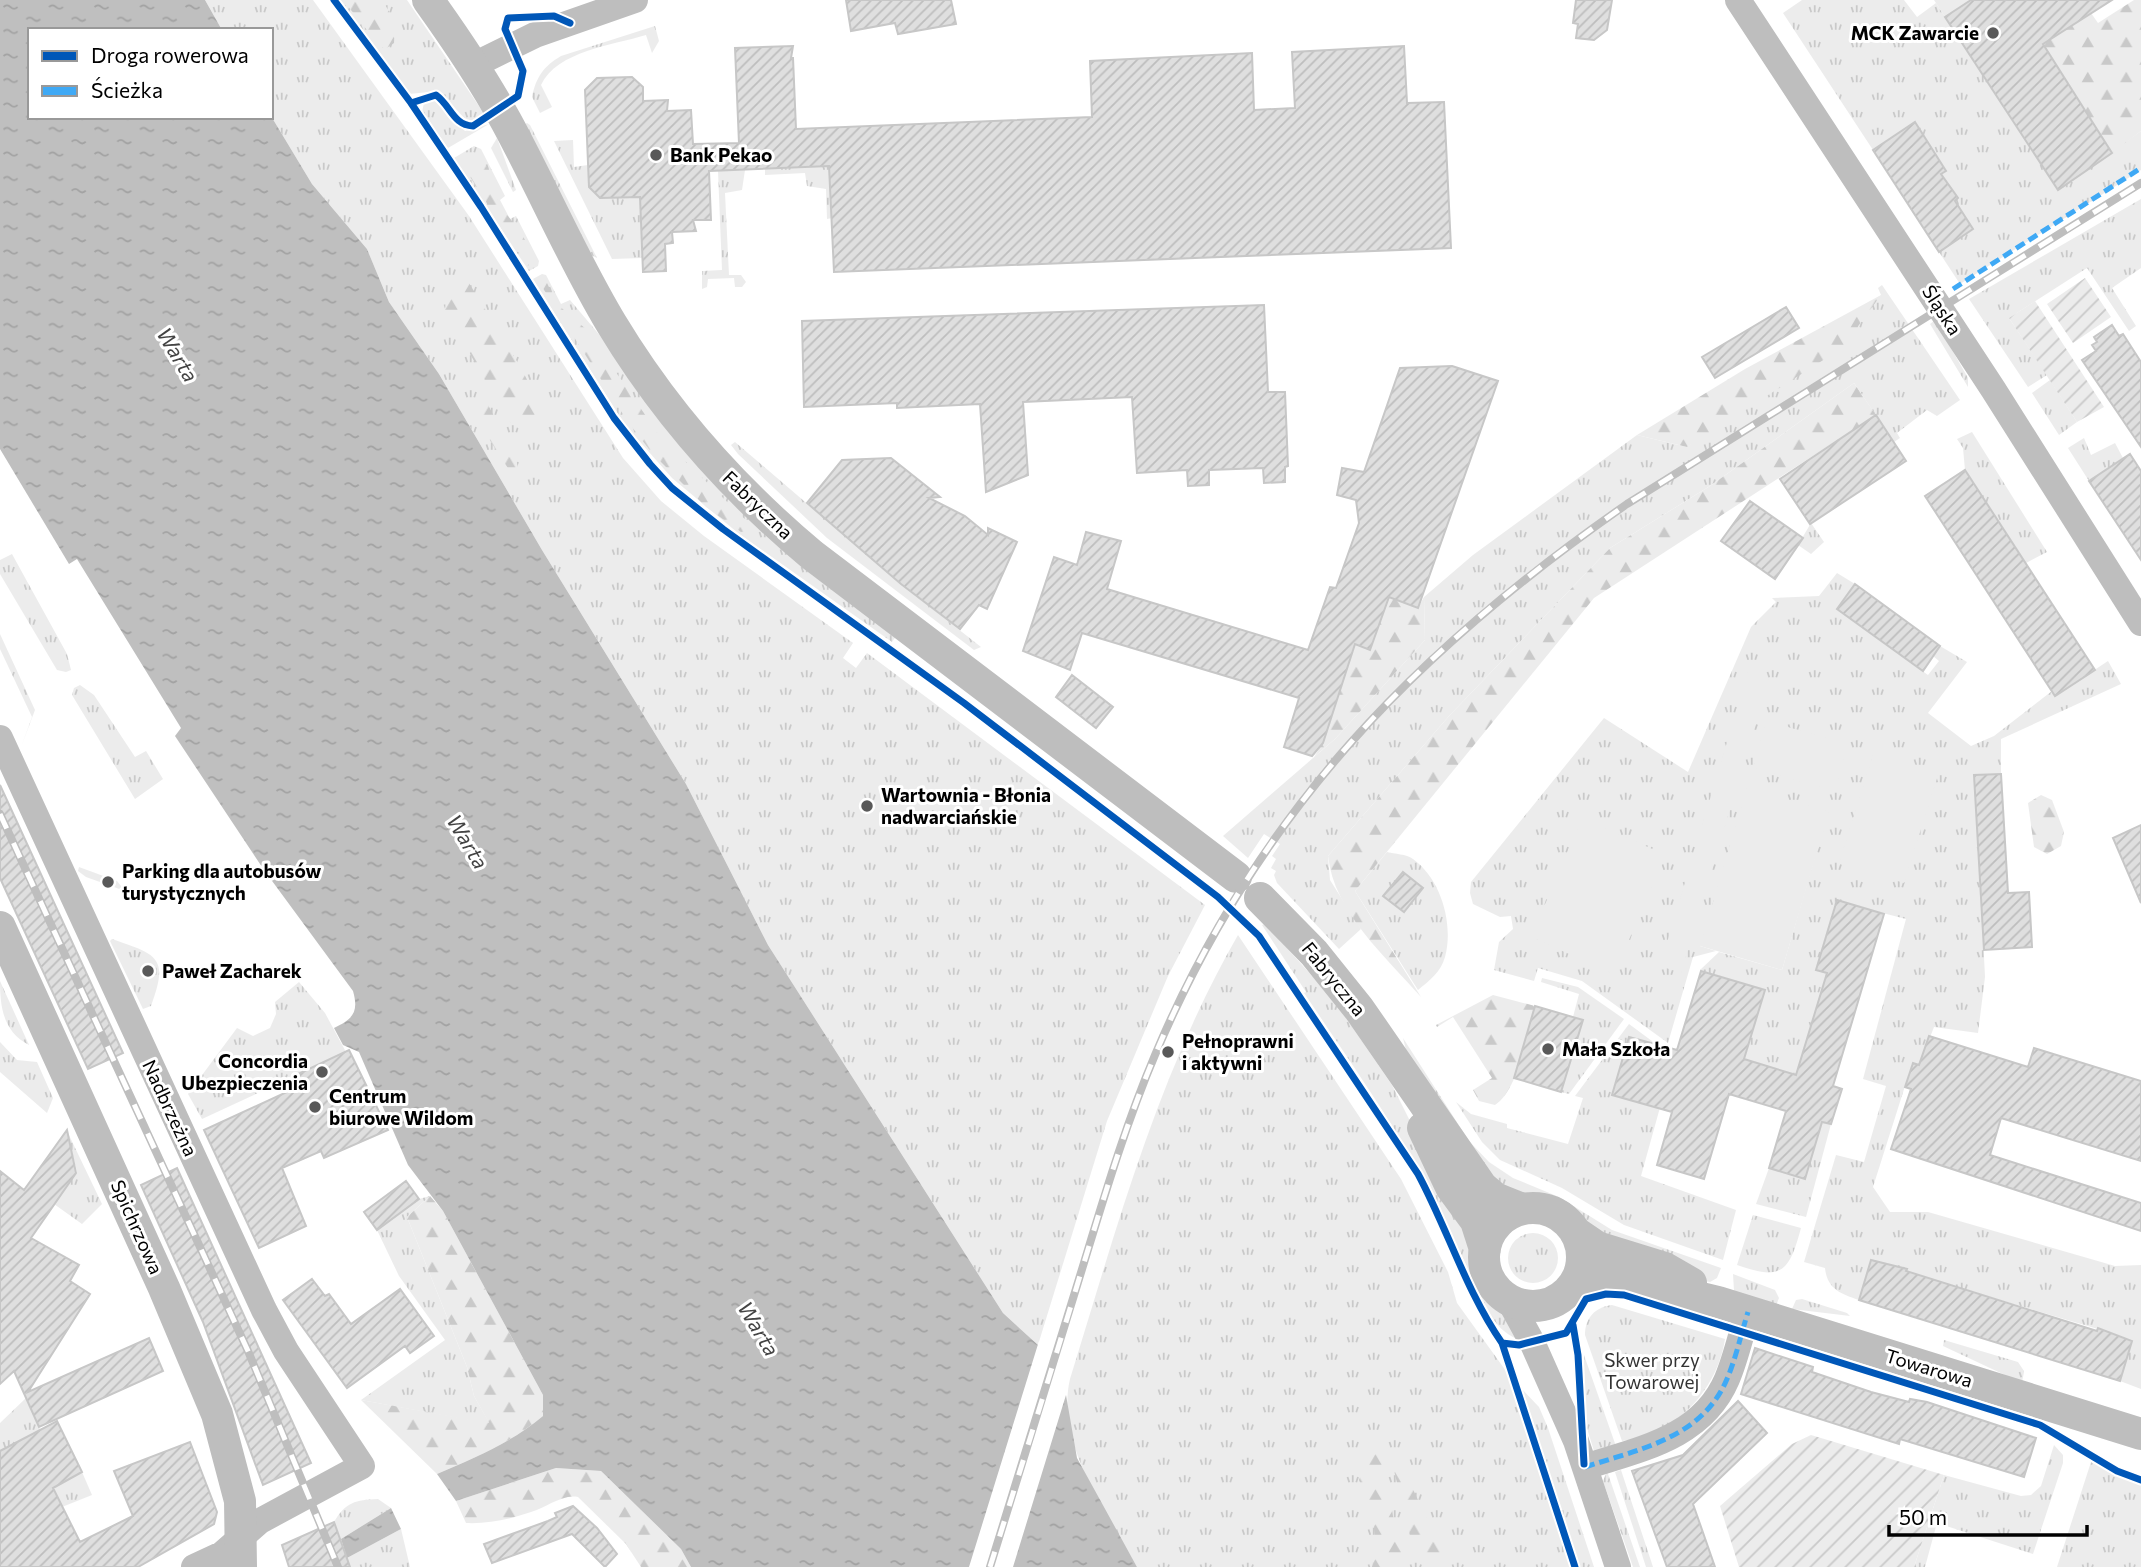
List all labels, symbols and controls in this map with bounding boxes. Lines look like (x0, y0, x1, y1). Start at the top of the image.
place label: MCK Zawarcie (1851, 21, 1979, 44)
marker: MCK Zawarcie (1985, 25, 2001, 41)
legend (28, 28, 273, 119)
text: Droga rowerowa (91, 42, 249, 67)
text: Ścieżka (91, 77, 163, 102)
place label: Bank Pekao (670, 143, 772, 166)
marker: Bank Pekao (648, 147, 664, 163)
street label: Śląska (1918, 280, 1968, 339)
water label: Warta (152, 322, 204, 386)
street label: Fabryczna (719, 466, 798, 544)
place label: Wartownia - Błonia nadwarciańskie (881, 783, 1051, 828)
marker: Wartownia - Błonia nadwarciańskie (859, 798, 875, 814)
water label: Warta (442, 809, 494, 873)
place label: Parking dla autobusów turystycznych (122, 859, 321, 904)
marker: Parking dla autobusów turystycznych (100, 874, 116, 890)
street label: Fabryczna (1298, 937, 1371, 1020)
place label: Paweł Zacharek (162, 959, 302, 982)
marker: Paweł Zacharek (140, 963, 156, 979)
place label: Pełnoprawni i aktywni (1182, 1029, 1294, 1074)
place label: Mała Szkoła (1562, 1037, 1670, 1060)
marker: Mała Szkoła (1540, 1041, 1556, 1057)
marker: Pełnoprawni i aktywni (1160, 1044, 1176, 1060)
place label: Concordia Ubezpieczenia (181, 1049, 308, 1094)
street label: Nadbrzeżna (138, 1056, 203, 1160)
marker: Concordia Ubezpieczenia (314, 1064, 330, 1080)
place label: Centrum biurowe Wildom (329, 1084, 473, 1129)
marker: Centrum biurowe Wildom (307, 1099, 323, 1115)
street label: Spichrzowa (107, 1176, 168, 1277)
water label: Warta (733, 1296, 785, 1360)
street label: Towarowa (1883, 1343, 1976, 1392)
park label: Skwer przy Towarowej (1604, 1348, 1700, 1393)
scale bar (1889, 1494, 2087, 1538)
text: 50 m (1899, 1504, 1947, 1529)

